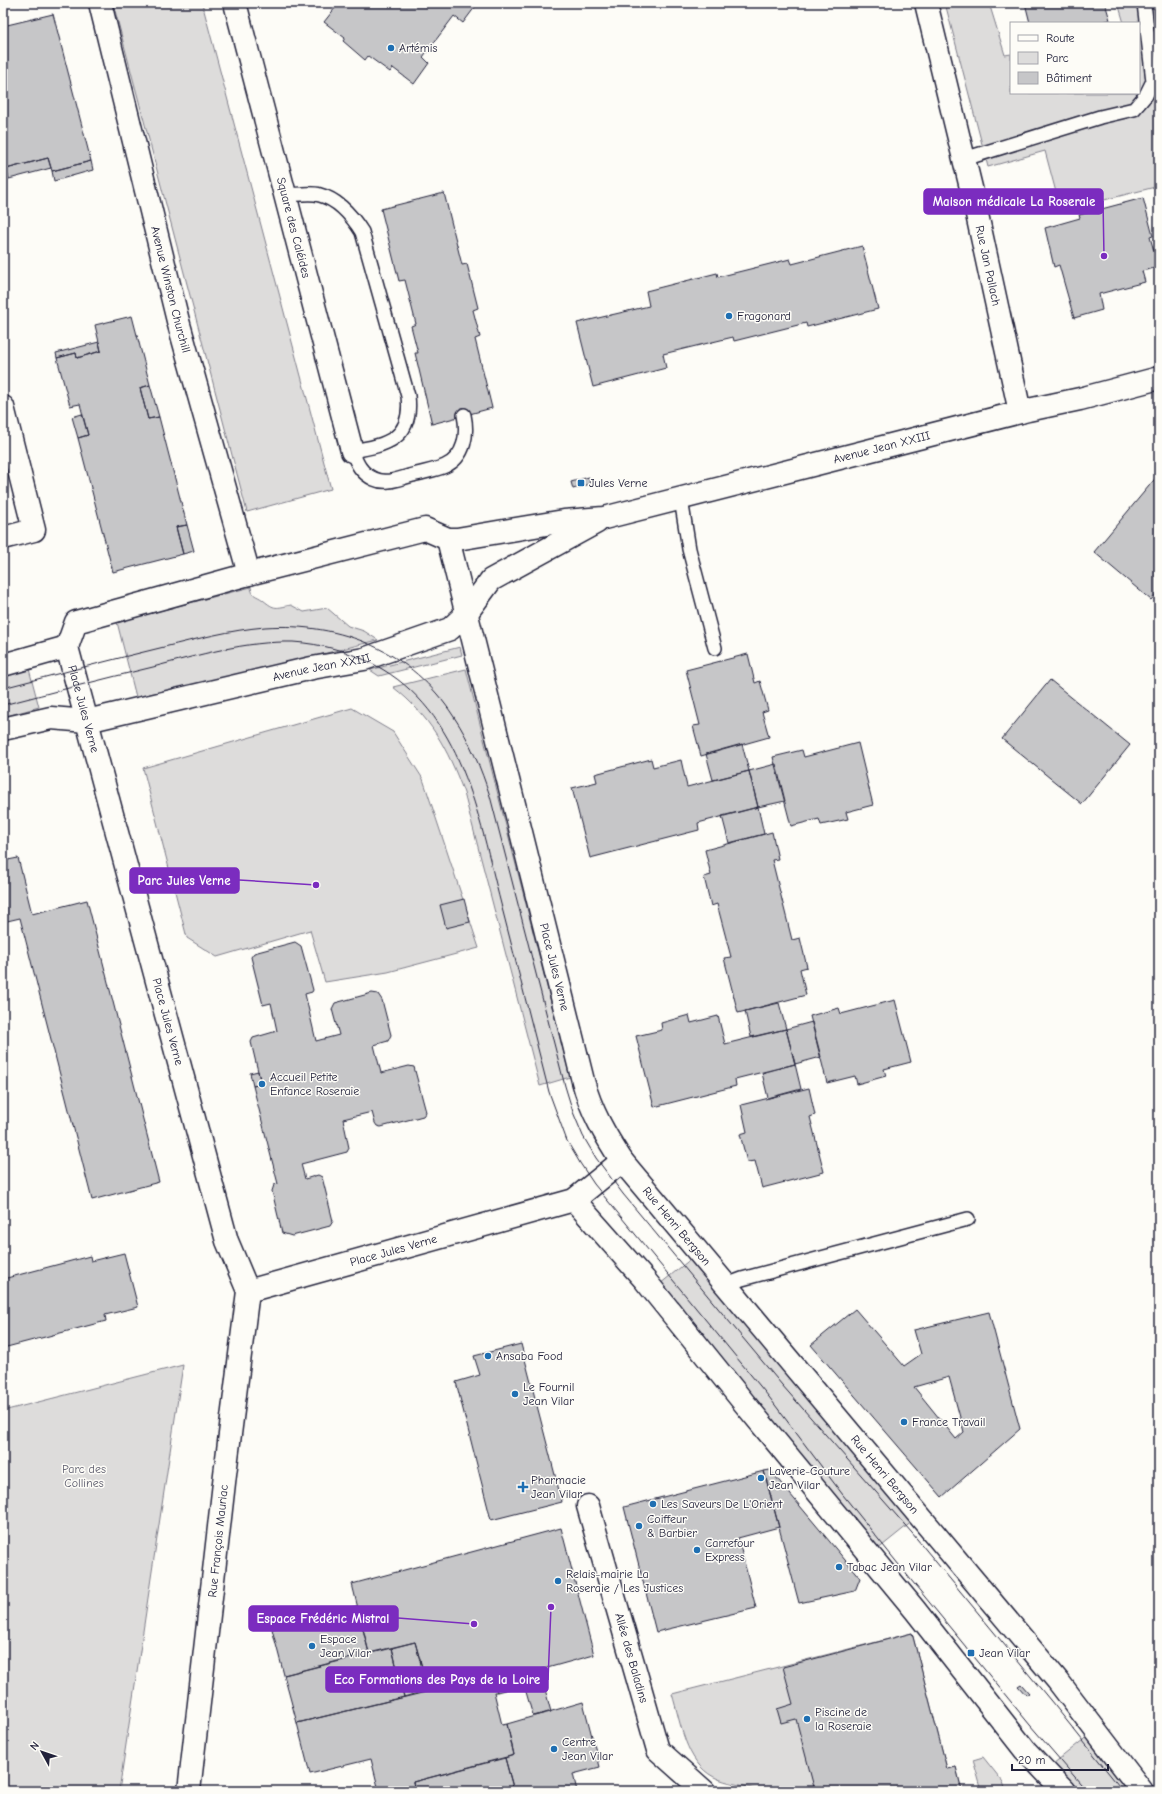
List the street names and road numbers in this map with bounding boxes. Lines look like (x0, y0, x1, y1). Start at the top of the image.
street label: Square des Caléides (274, 176, 313, 279)
street label: Rue Jan Pallach (973, 224, 1004, 307)
street label: Avenue Winston Churchill (148, 225, 194, 354)
street label: Avenue Jean XXIII (832, 428, 932, 466)
street label: Avenue Jean XXIII (271, 650, 373, 684)
street label: Place Jules Verne (65, 664, 102, 754)
street label: Place Jules Verne (537, 922, 572, 1012)
street label: Place Jules Verne (149, 976, 186, 1067)
street label: Rue Henri Bergson (640, 1184, 714, 1268)
street label: Place Jules Verne (348, 1232, 439, 1269)
street label: Rue Henri Bergson (848, 1432, 922, 1517)
street label: Rue François Mauriac (205, 1484, 231, 1598)
street label: Allée des Baladins (612, 1611, 651, 1704)

